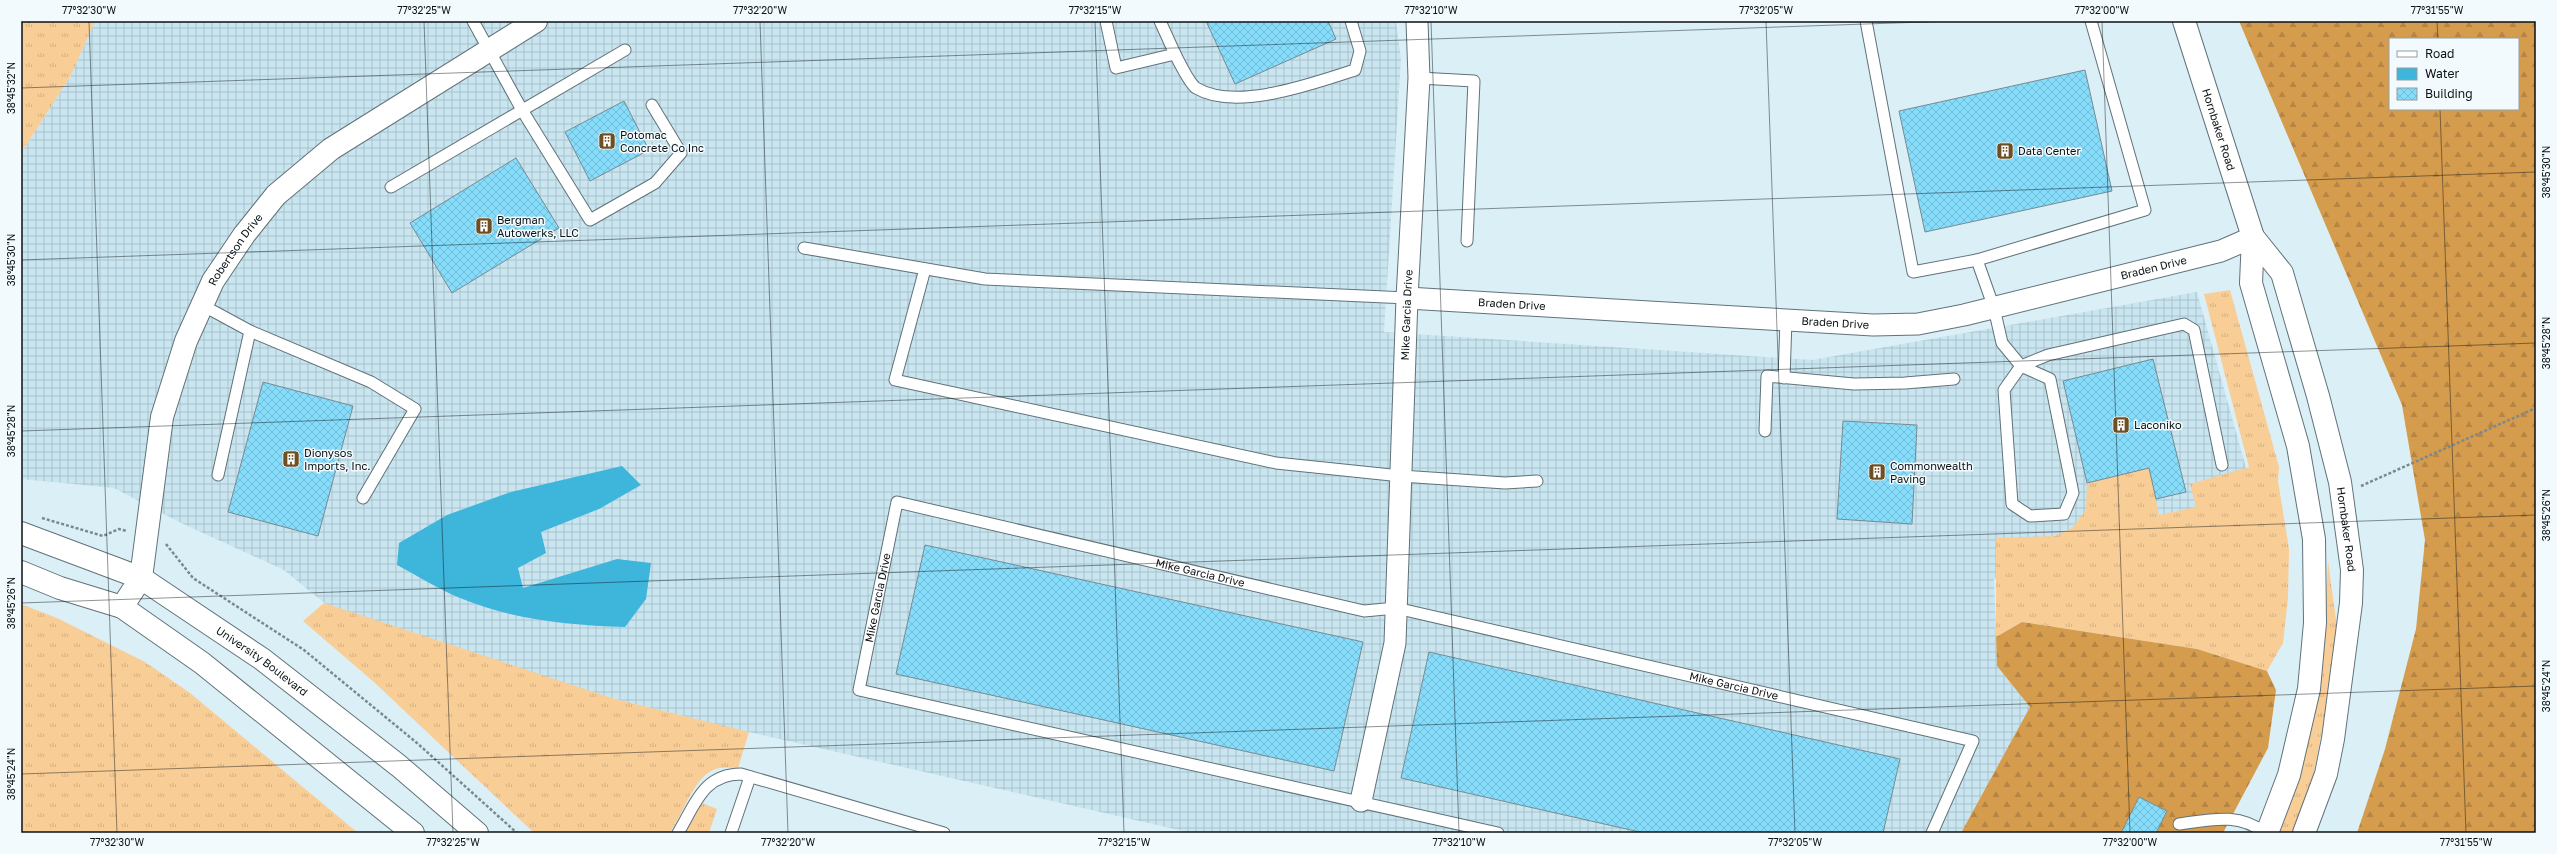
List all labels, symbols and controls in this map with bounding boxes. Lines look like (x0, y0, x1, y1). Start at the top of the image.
text: 77°32'30"W (62, 4, 116, 16)
text: 77°32'25"W (397, 4, 451, 16)
text: 77°32'20"W (733, 4, 787, 16)
text: 77°32'15"W (1069, 4, 1122, 16)
text: 77°32'10"W (1404, 4, 1458, 16)
text: 77°32'05"W (1739, 4, 1793, 16)
text: 77°32'00"W (2075, 4, 2130, 16)
text: 77°31'55"W (2411, 4, 2464, 16)
legend (2389, 38, 2519, 110)
text: Road (2425, 46, 2454, 61)
text: 38°45'32"N (5, 62, 17, 114)
text: Water (2425, 66, 2459, 81)
text: Building (2425, 86, 2473, 101)
street label: Hornbaker Road (2200, 87, 2238, 172)
place label: Potomac Concrete Co Inc (620, 128, 704, 154)
building icon: Potomac Concrete Co Inc (597, 131, 617, 151)
building icon: Data Center (1995, 141, 2015, 161)
place label: Data Center (2018, 144, 2081, 157)
text: 38°45'30"N (2540, 146, 2552, 198)
street label: Robertson Drive (205, 211, 265, 287)
place label: Bergman Autowerks, LLC (497, 213, 579, 239)
building icon: Bergman Autowerks, LLC (474, 216, 494, 236)
text: 38°45'30"N (5, 234, 17, 286)
street label: Braden Drive (2119, 253, 2188, 282)
street label: Mike Garcia Drive (1398, 269, 1415, 360)
street label: Braden Drive (1478, 295, 1546, 312)
street label: Braden Drive (1801, 314, 1870, 331)
text: 38°45'28"N (2540, 317, 2552, 369)
text: 38°45'28"N (5, 405, 17, 457)
building icon: Laconiko (2111, 415, 2131, 435)
place label: Laconiko (2134, 418, 2182, 431)
place label: Dionysos Imports, Inc. (304, 446, 371, 472)
building icon: Dionysos Imports, Inc. (281, 449, 301, 469)
place label: Commonwealth Paving (1890, 459, 1973, 485)
building icon: Commonwealth Paving (1867, 462, 1887, 482)
street label: Hornbaker Road (2335, 486, 2359, 573)
text: 38°45'26"N (2540, 489, 2552, 541)
street label: Mike Garcia Drive (862, 552, 893, 643)
street label: Mike Garcia Drive (1155, 556, 1246, 589)
text: 38°45'26"N (5, 577, 17, 629)
street label: University Boulevard (214, 623, 311, 698)
text: 38°45'24"N (2540, 660, 2552, 712)
street label: Mike Garcia Drive (1688, 669, 1780, 702)
text: 38°45'24"N (5, 748, 17, 800)
text: 77°32'30"W (90, 836, 144, 848)
text: 77°32'25"W (426, 836, 480, 848)
text: 77°32'20"W (761, 836, 815, 848)
text: 77°32'15"W (1098, 836, 1151, 848)
text: 77°32'10"W (1432, 836, 1486, 848)
text: 77°32'05"W (1768, 836, 1822, 848)
text: 77°32'00"W (2103, 836, 2158, 848)
text: 77°31'55"W (2440, 836, 2493, 848)

